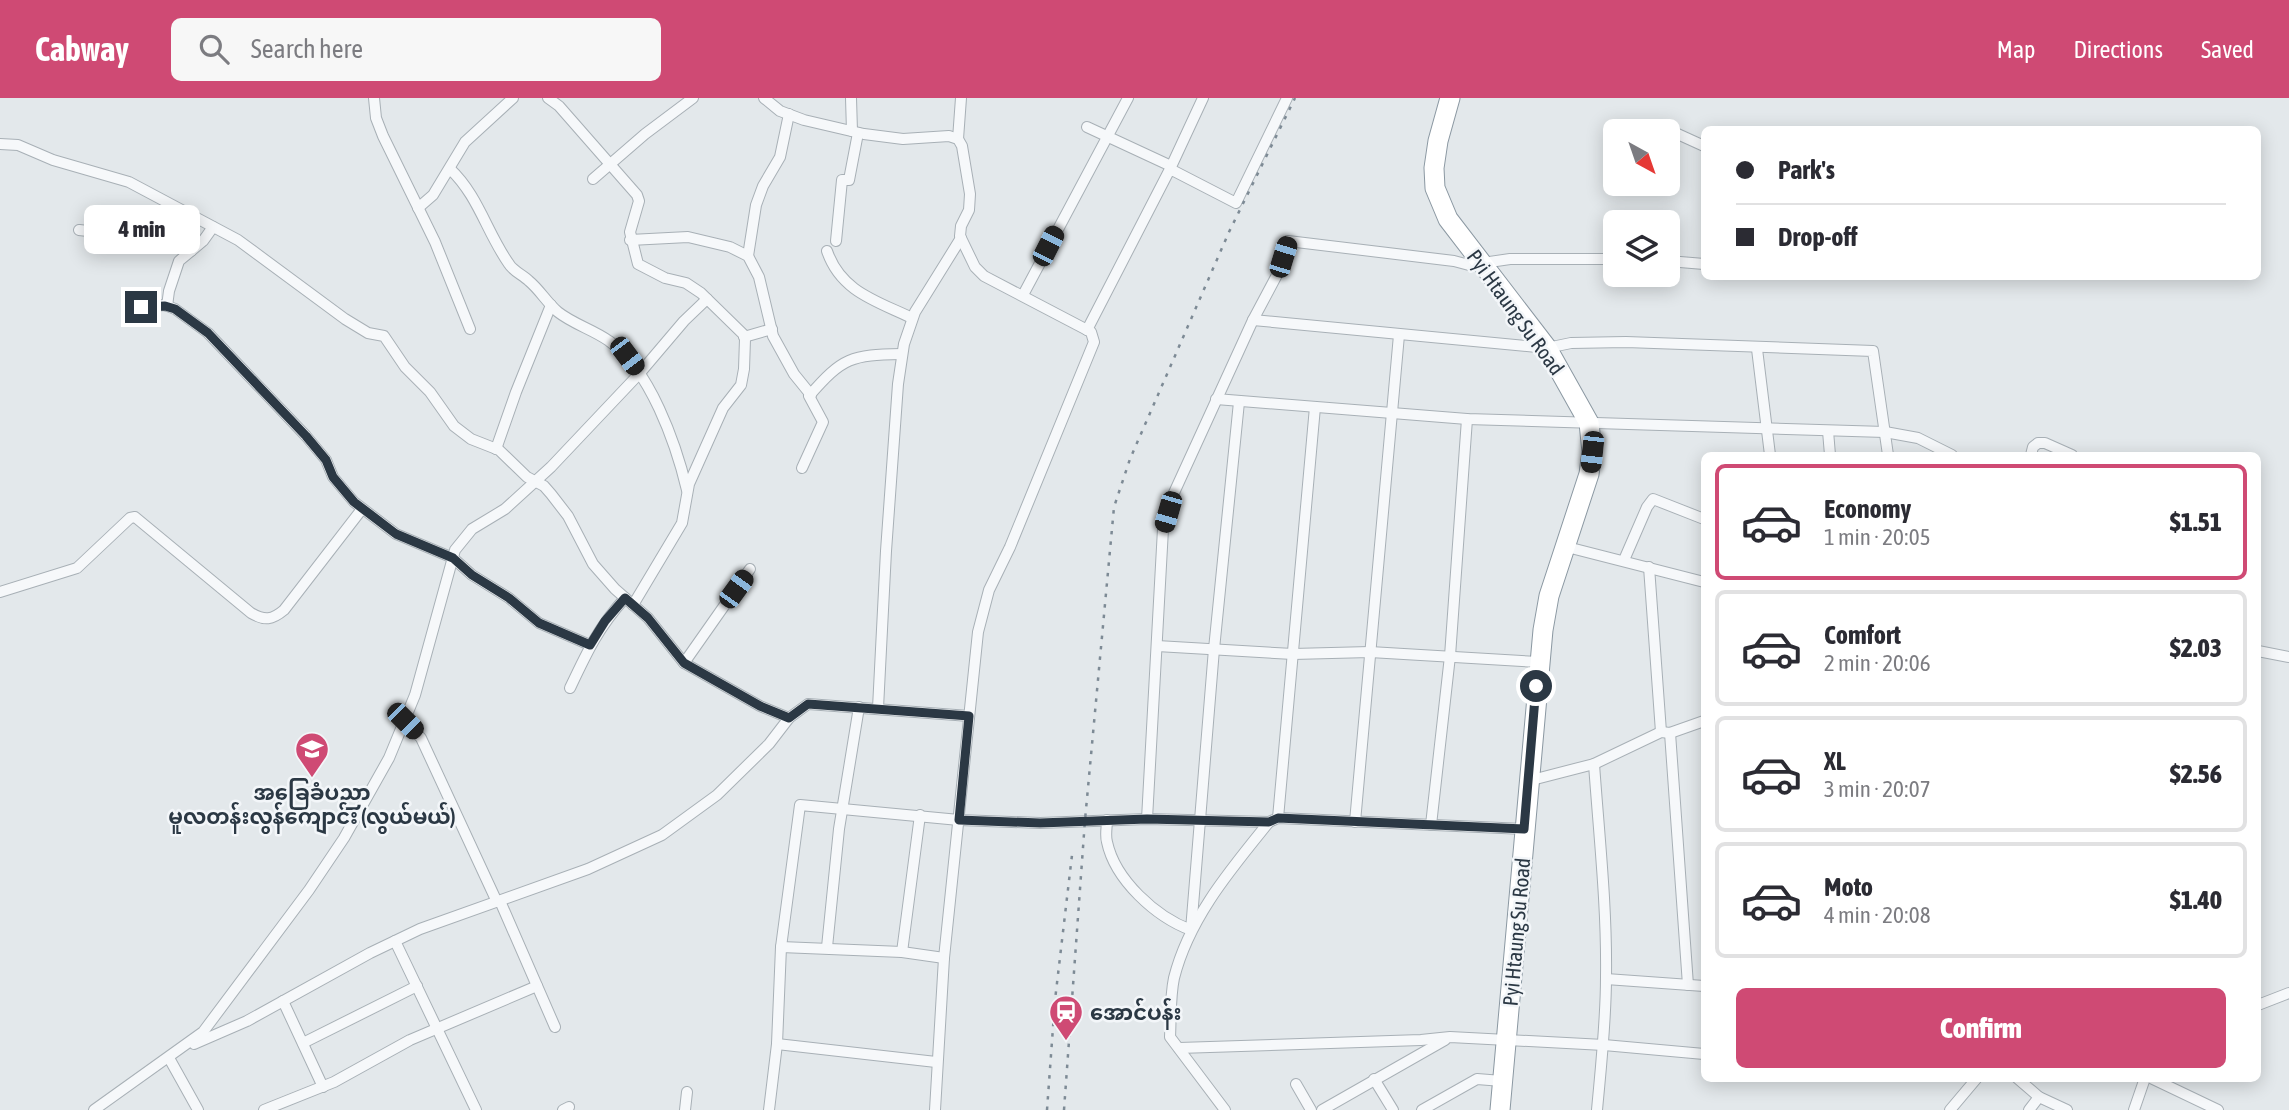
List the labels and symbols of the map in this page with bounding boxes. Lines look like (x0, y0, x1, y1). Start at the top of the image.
north arrow (1603, 119, 1680, 196)
callout: 4 min (83, 206, 199, 254)
car (1030, 223, 1067, 269)
car (1267, 234, 1300, 280)
street label: Pyi Htaung Su Road (1463, 245, 1569, 379)
route end (125, 291, 157, 323)
car (606, 333, 649, 379)
car (1580, 430, 1605, 474)
car (1153, 489, 1184, 535)
car (716, 566, 757, 612)
route start (1520, 670, 1552, 702)
car (383, 699, 428, 743)
school or university icon: အခြေခံပညာ မူလတန်းလွန်ကျောင်း (လွယ်မယ်) (293, 730, 331, 779)
place label: အခြေခံပညာ မူလတန်းလွန်ကျောင်း (လွယ်မယ်) (168, 778, 456, 835)
street label: Pyi Htaung Su Road (1498, 857, 1534, 1007)
station icon: အောင်ပန်း (1047, 993, 1085, 1042)
place label: အောင်ပန်း (1090, 997, 1182, 1030)

